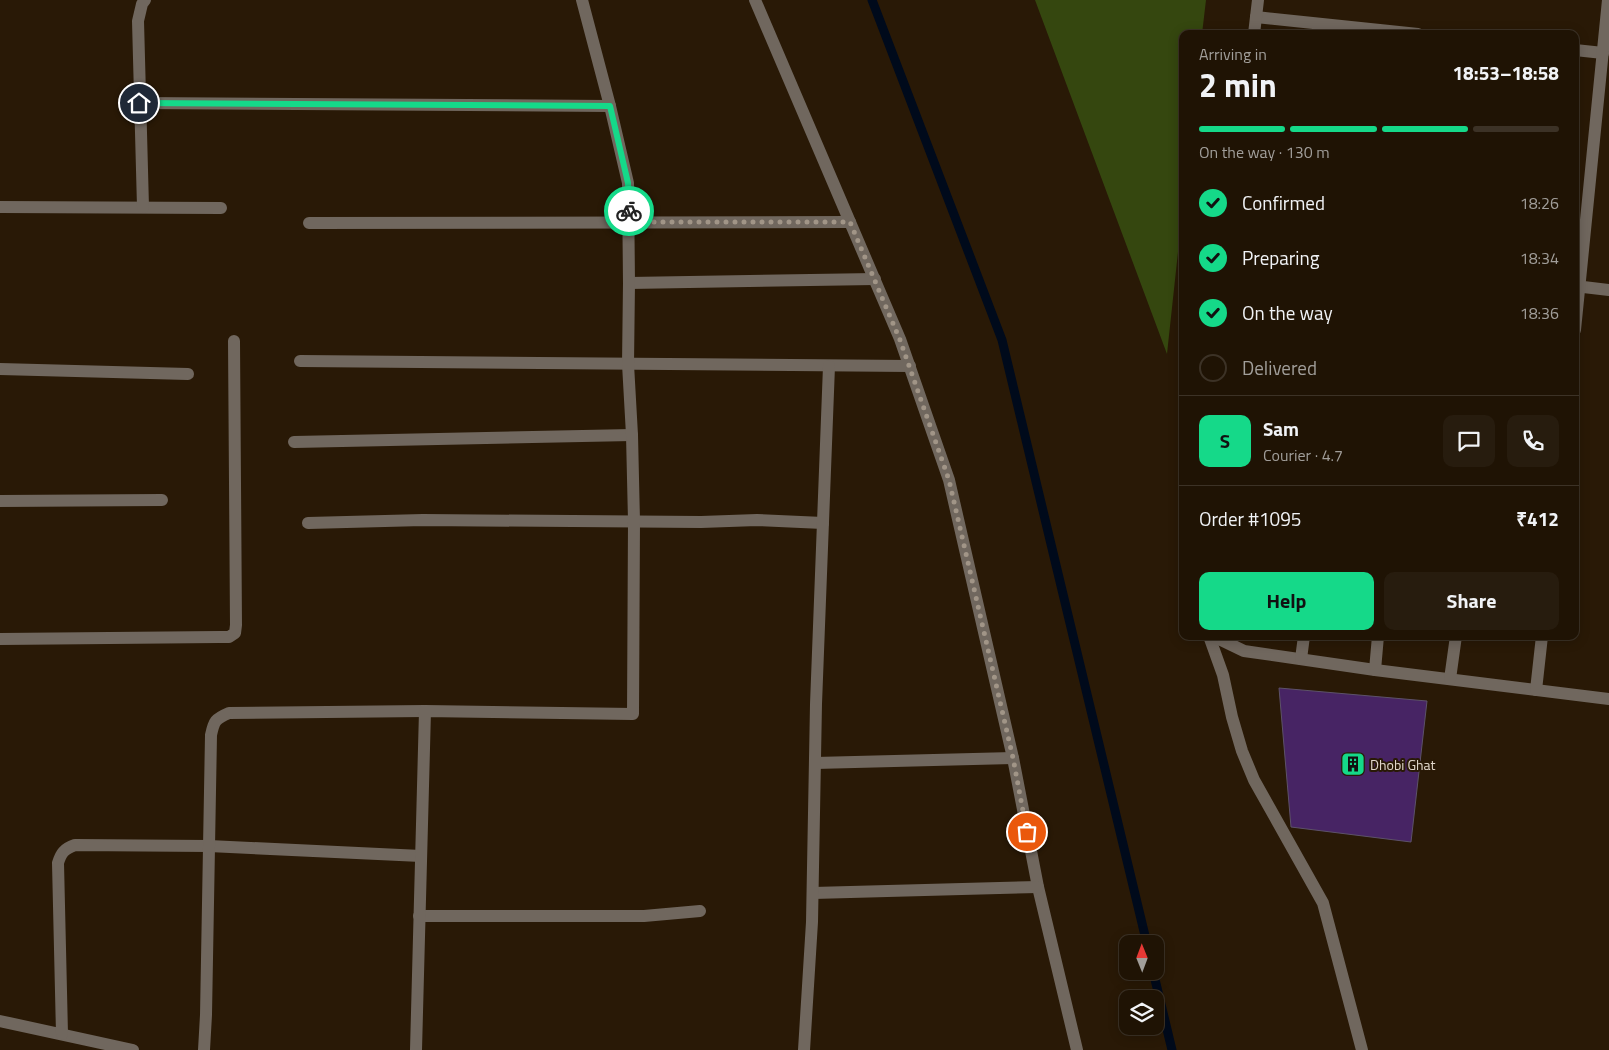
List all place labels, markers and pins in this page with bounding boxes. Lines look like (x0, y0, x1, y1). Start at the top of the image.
pin (118, 82, 160, 124)
building icon: Dhobi Ghat (1340, 751, 1366, 777)
place label: Dhobi Ghat (1370, 754, 1436, 775)
pin (1006, 811, 1048, 853)

